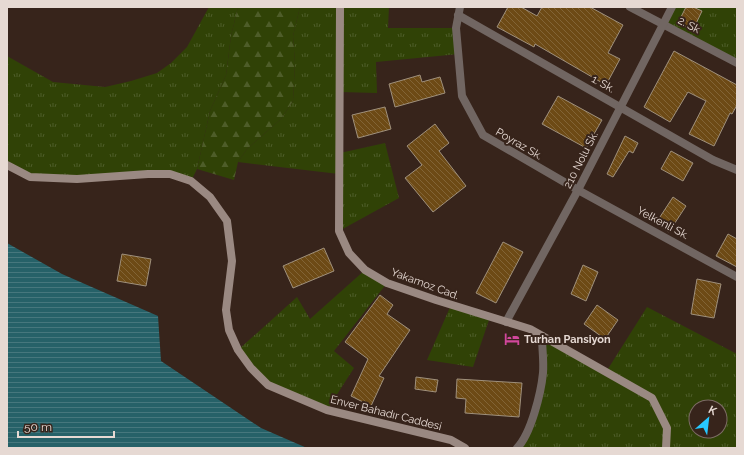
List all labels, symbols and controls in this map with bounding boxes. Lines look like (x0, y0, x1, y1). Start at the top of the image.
street label: 2. Sk (676, 14, 702, 36)
street label: 1. Sk. (589, 72, 617, 96)
street label: Poyraz Sk. (493, 125, 545, 163)
street label: 210 Nolu Sk. (561, 129, 601, 191)
street label: Yelkenli Sk. (635, 204, 691, 242)
street label: Yakamoz Cad. (389, 266, 461, 302)
hotel icon: Turhan Pansiyon (503, 330, 521, 348)
place label: Turhan Pansiyon (524, 333, 611, 346)
street label: Enver Bahadır Caddesi (329, 393, 443, 433)
north arrow (688, 399, 728, 439)
text: K (706, 403, 719, 418)
scale bar (18, 413, 114, 439)
text: 50 m (24, 420, 52, 434)

